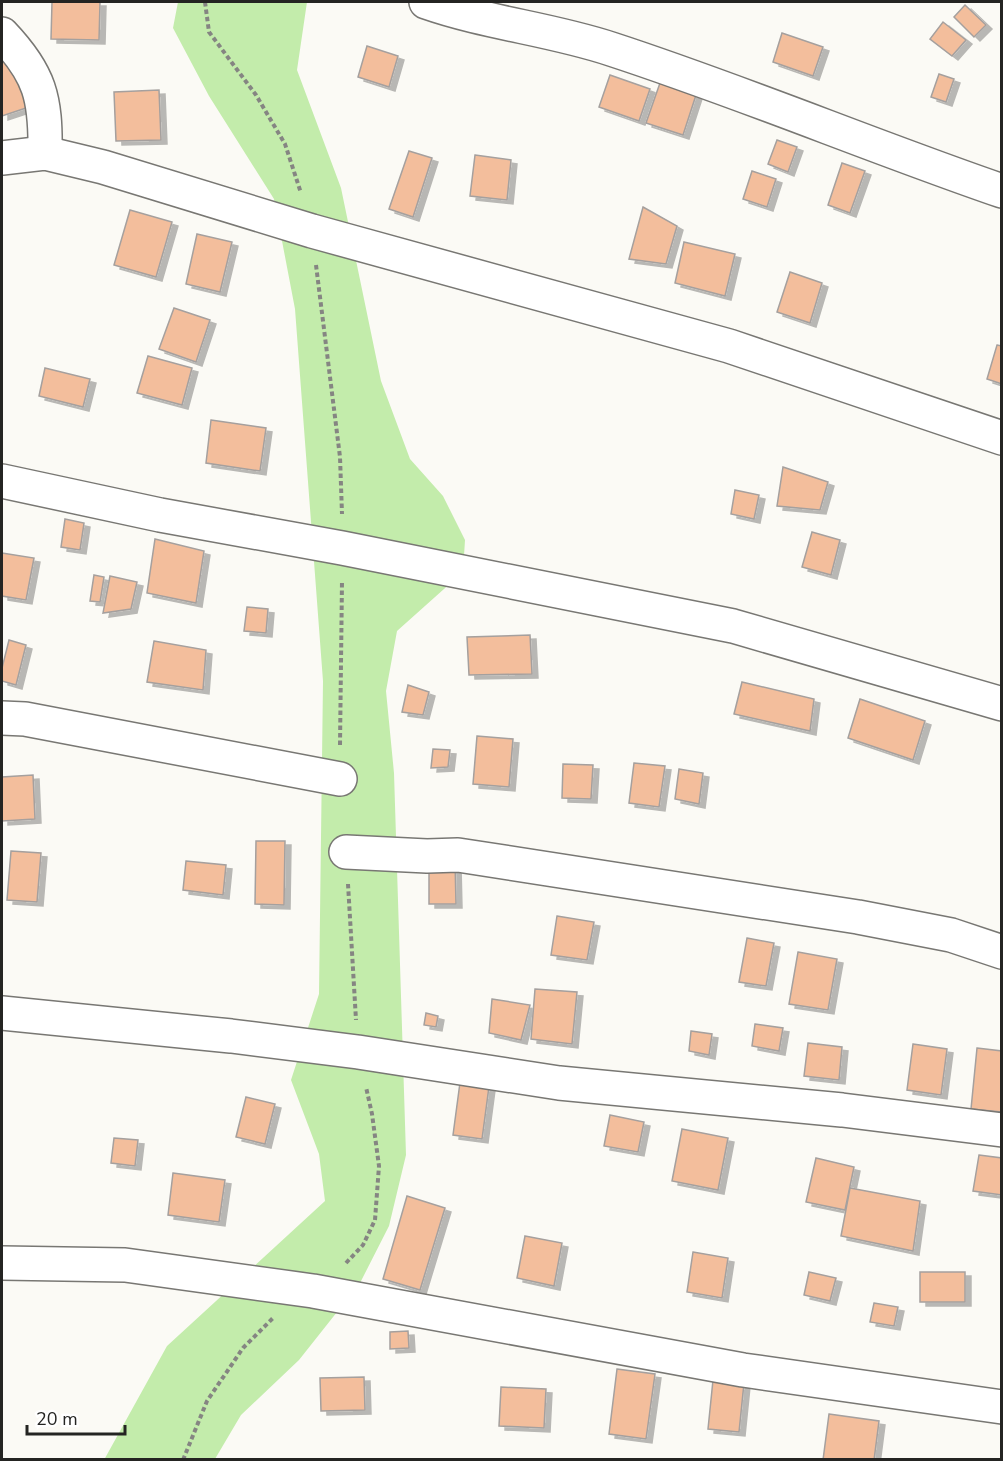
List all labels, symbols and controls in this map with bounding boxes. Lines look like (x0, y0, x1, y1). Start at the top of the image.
scale bar (27, 1398, 124, 1436)
text: 20 m (36, 1407, 78, 1431)

